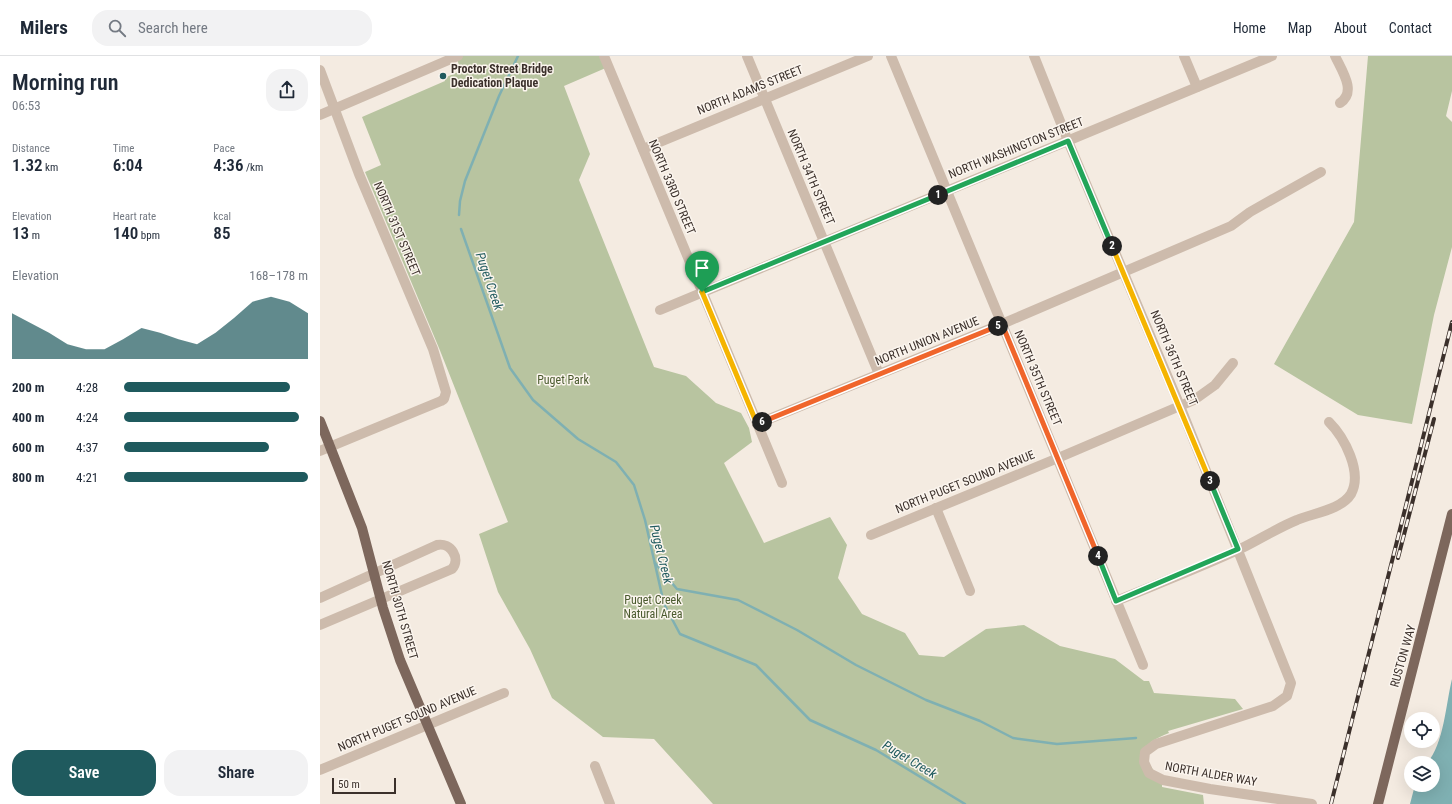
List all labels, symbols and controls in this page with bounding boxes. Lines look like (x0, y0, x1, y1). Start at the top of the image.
search box (92, 10, 372, 46)
text: Milers (20, 16, 68, 39)
icon: search (106, 17, 128, 39)
text: Search here (138, 19, 208, 37)
text: Home (1233, 20, 1266, 36)
text: Map (1288, 20, 1312, 36)
text: About (1334, 20, 1367, 36)
text: Contact (1389, 20, 1432, 36)
place label: Proctor Street Bridge Dedication Plaque (451, 62, 553, 90)
street label: NORTH ADAMS STREET (695, 62, 805, 118)
button: share (266, 69, 308, 111)
text: Morning run (12, 70, 119, 95)
marker: Proctor Street Bridge Dedication Plaque (438, 71, 448, 81)
text: 06:53 (12, 98, 41, 113)
street label: NORTH WASHINGTON STREET (946, 114, 1086, 182)
street label: NORTH 34TH STREET (785, 127, 837, 227)
street label: NORTH 33RD STREET (646, 137, 698, 237)
text: Distance (12, 142, 50, 155)
text: Time (113, 142, 134, 155)
text: Pace (213, 142, 235, 155)
text: 1.32 (12, 155, 43, 175)
text: 6:04 (113, 155, 143, 175)
text: 4:36 (213, 155, 243, 175)
text: km (43, 161, 58, 174)
text: /km (243, 161, 263, 174)
street label: NORTH 31ST STREET (371, 180, 423, 278)
pin: 1 (928, 185, 948, 205)
text: 1 (935, 188, 941, 201)
text: Elevation (12, 210, 52, 223)
text: Heart rate (113, 210, 156, 223)
text: kcal (213, 210, 231, 223)
text: 13 (12, 223, 29, 243)
text: 140 (113, 223, 138, 243)
text: 85 (213, 223, 230, 243)
text: m (29, 229, 40, 242)
text: bpm (138, 229, 160, 242)
pin: 2 (1102, 236, 1122, 256)
text: 2 (1109, 239, 1115, 252)
water label: Puget Creek (473, 250, 507, 312)
pin (685, 251, 719, 292)
icon: arrive (691, 257, 713, 279)
text: Elevation (12, 268, 59, 283)
text: 168–178 m (249, 268, 308, 283)
street label: NORTH 36TH STREET (1148, 308, 1200, 408)
street label: NORTH UNION AVENUE (873, 314, 981, 368)
pin: 5 (988, 316, 1008, 336)
text: 5 (995, 319, 1001, 332)
street label: NORTH 35TH STREET (1012, 328, 1064, 428)
park label: Puget Park (537, 373, 589, 387)
text: 200 m (12, 380, 44, 395)
text: 4:28 (76, 380, 98, 395)
text: 400 m (12, 410, 44, 425)
text: 4:24 (76, 410, 98, 425)
pin: 6 (752, 412, 772, 432)
text: 6 (759, 415, 765, 428)
text: 600 m (12, 440, 44, 455)
text: 4:37 (76, 440, 98, 455)
street label: NORTH PUGET SOUND AVENUE (893, 448, 1037, 516)
text: 800 m (12, 470, 44, 485)
text: 4:21 (76, 470, 98, 485)
pin: 3 (1200, 471, 1220, 491)
text: 3 (1207, 474, 1213, 487)
water label: Puget Creek (647, 523, 676, 585)
pin: 4 (1088, 546, 1108, 566)
text: 4 (1095, 549, 1101, 562)
street label: NORTH 30TH STREET (379, 559, 421, 661)
park label: Puget Creek Natural Area (623, 593, 683, 621)
street label: RUSTON WAY (1387, 622, 1419, 689)
street label: NORTH PUGET SOUND AVENUE (336, 683, 478, 755)
map controls (1404, 712, 1440, 792)
button: locate (1404, 712, 1440, 748)
water label: Puget Creek (880, 737, 940, 782)
button: Save (12, 750, 156, 796)
button: Share (164, 750, 308, 796)
button: layers (1404, 756, 1440, 792)
street label: NORTH ALDER WAY (1164, 759, 1259, 789)
scale bar (332, 776, 396, 795)
text: 50 m (338, 778, 360, 791)

